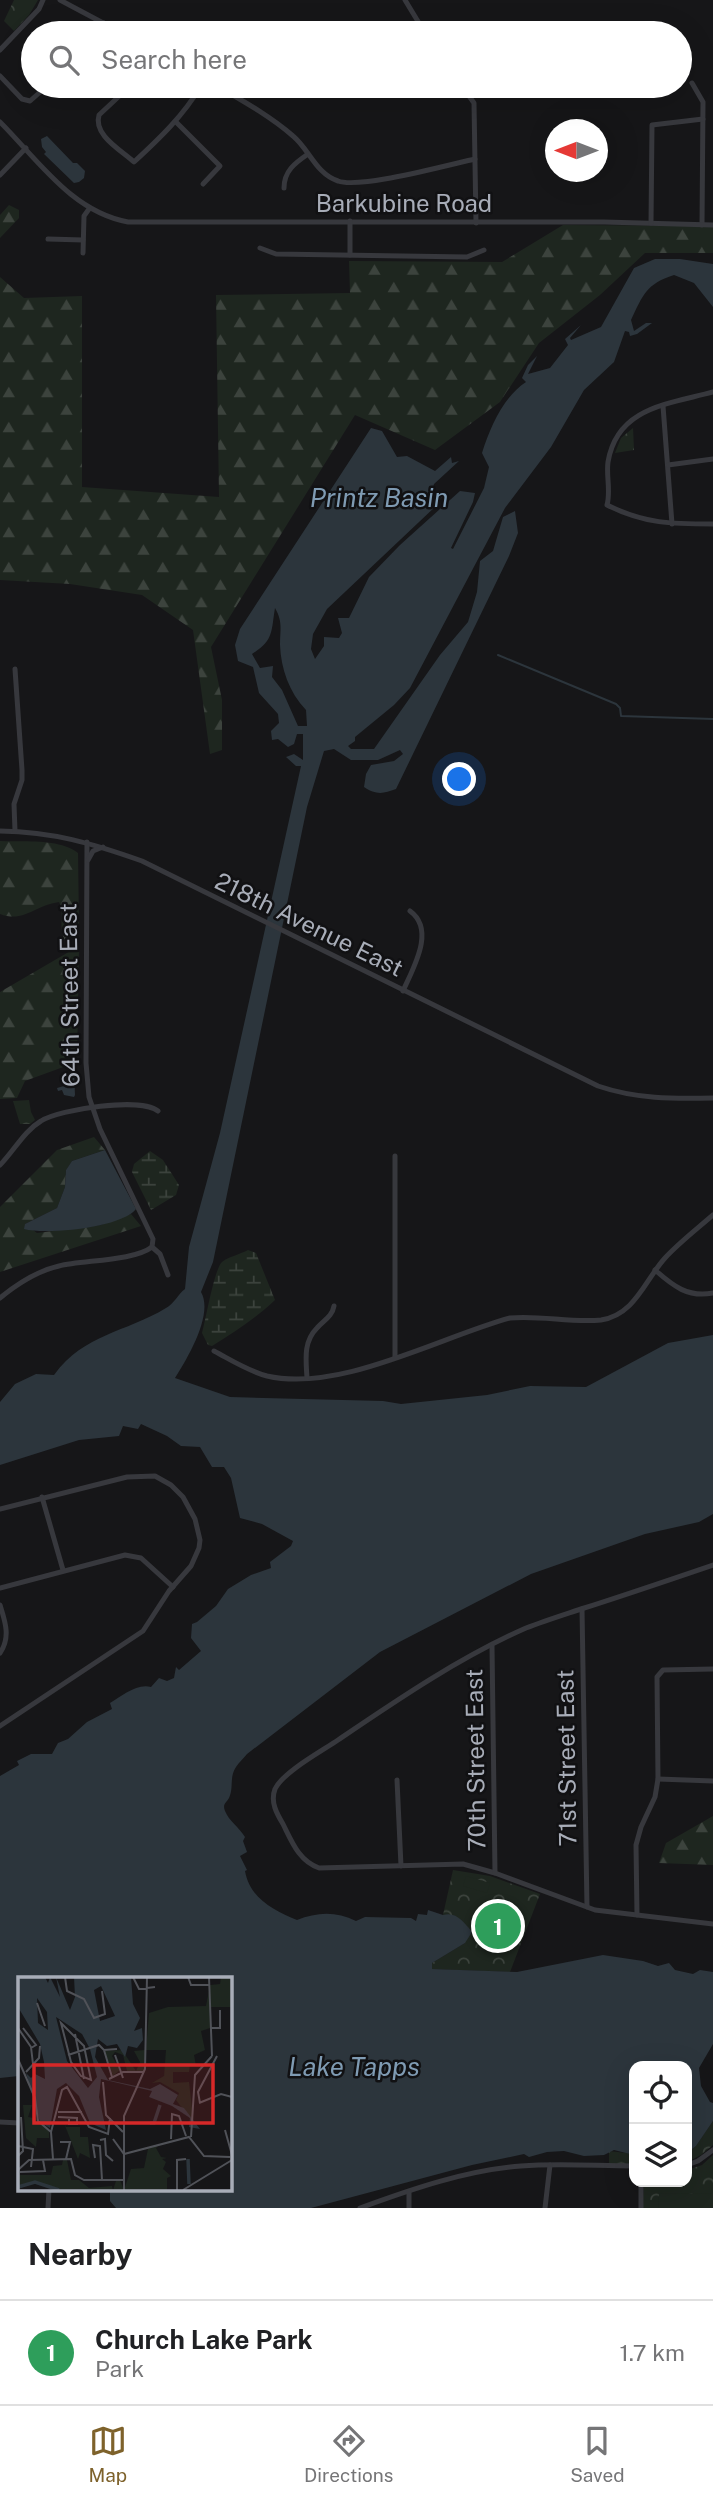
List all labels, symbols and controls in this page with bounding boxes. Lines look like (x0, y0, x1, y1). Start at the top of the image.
search box (21, 21, 692, 98)
icon: search (45, 41, 83, 79)
text: Search here (101, 44, 247, 75)
north arrow (545, 119, 608, 182)
street label: Barkubine Road (316, 189, 492, 217)
water label: Printz Basin (310, 482, 448, 513)
your location (442, 762, 476, 796)
street label: 218th Avenue East (211, 866, 408, 982)
street label: 64th Street East (53, 903, 85, 1087)
street label: 70th Street East (459, 1668, 491, 1852)
street label: 71st Street East (550, 1669, 582, 1847)
pin: 1 (475, 1900, 521, 1952)
inset map (18, 1977, 231, 2190)
water label: Lake Tapps (288, 2051, 420, 2082)
map controls (629, 2061, 692, 2187)
button: locate (629, 2061, 692, 2124)
button: layers (629, 2124, 692, 2187)
text: Nearby (28, 2236, 132, 2272)
text: Church Lake Park (95, 2324, 313, 2355)
text: 1 (46, 2339, 56, 2366)
text: 1.7 km (619, 2339, 685, 2366)
text: Park (95, 2355, 144, 2382)
tab: Map (88, 2422, 127, 2486)
tab: Directions (304, 2422, 393, 2486)
tab: Saved (570, 2422, 625, 2486)

